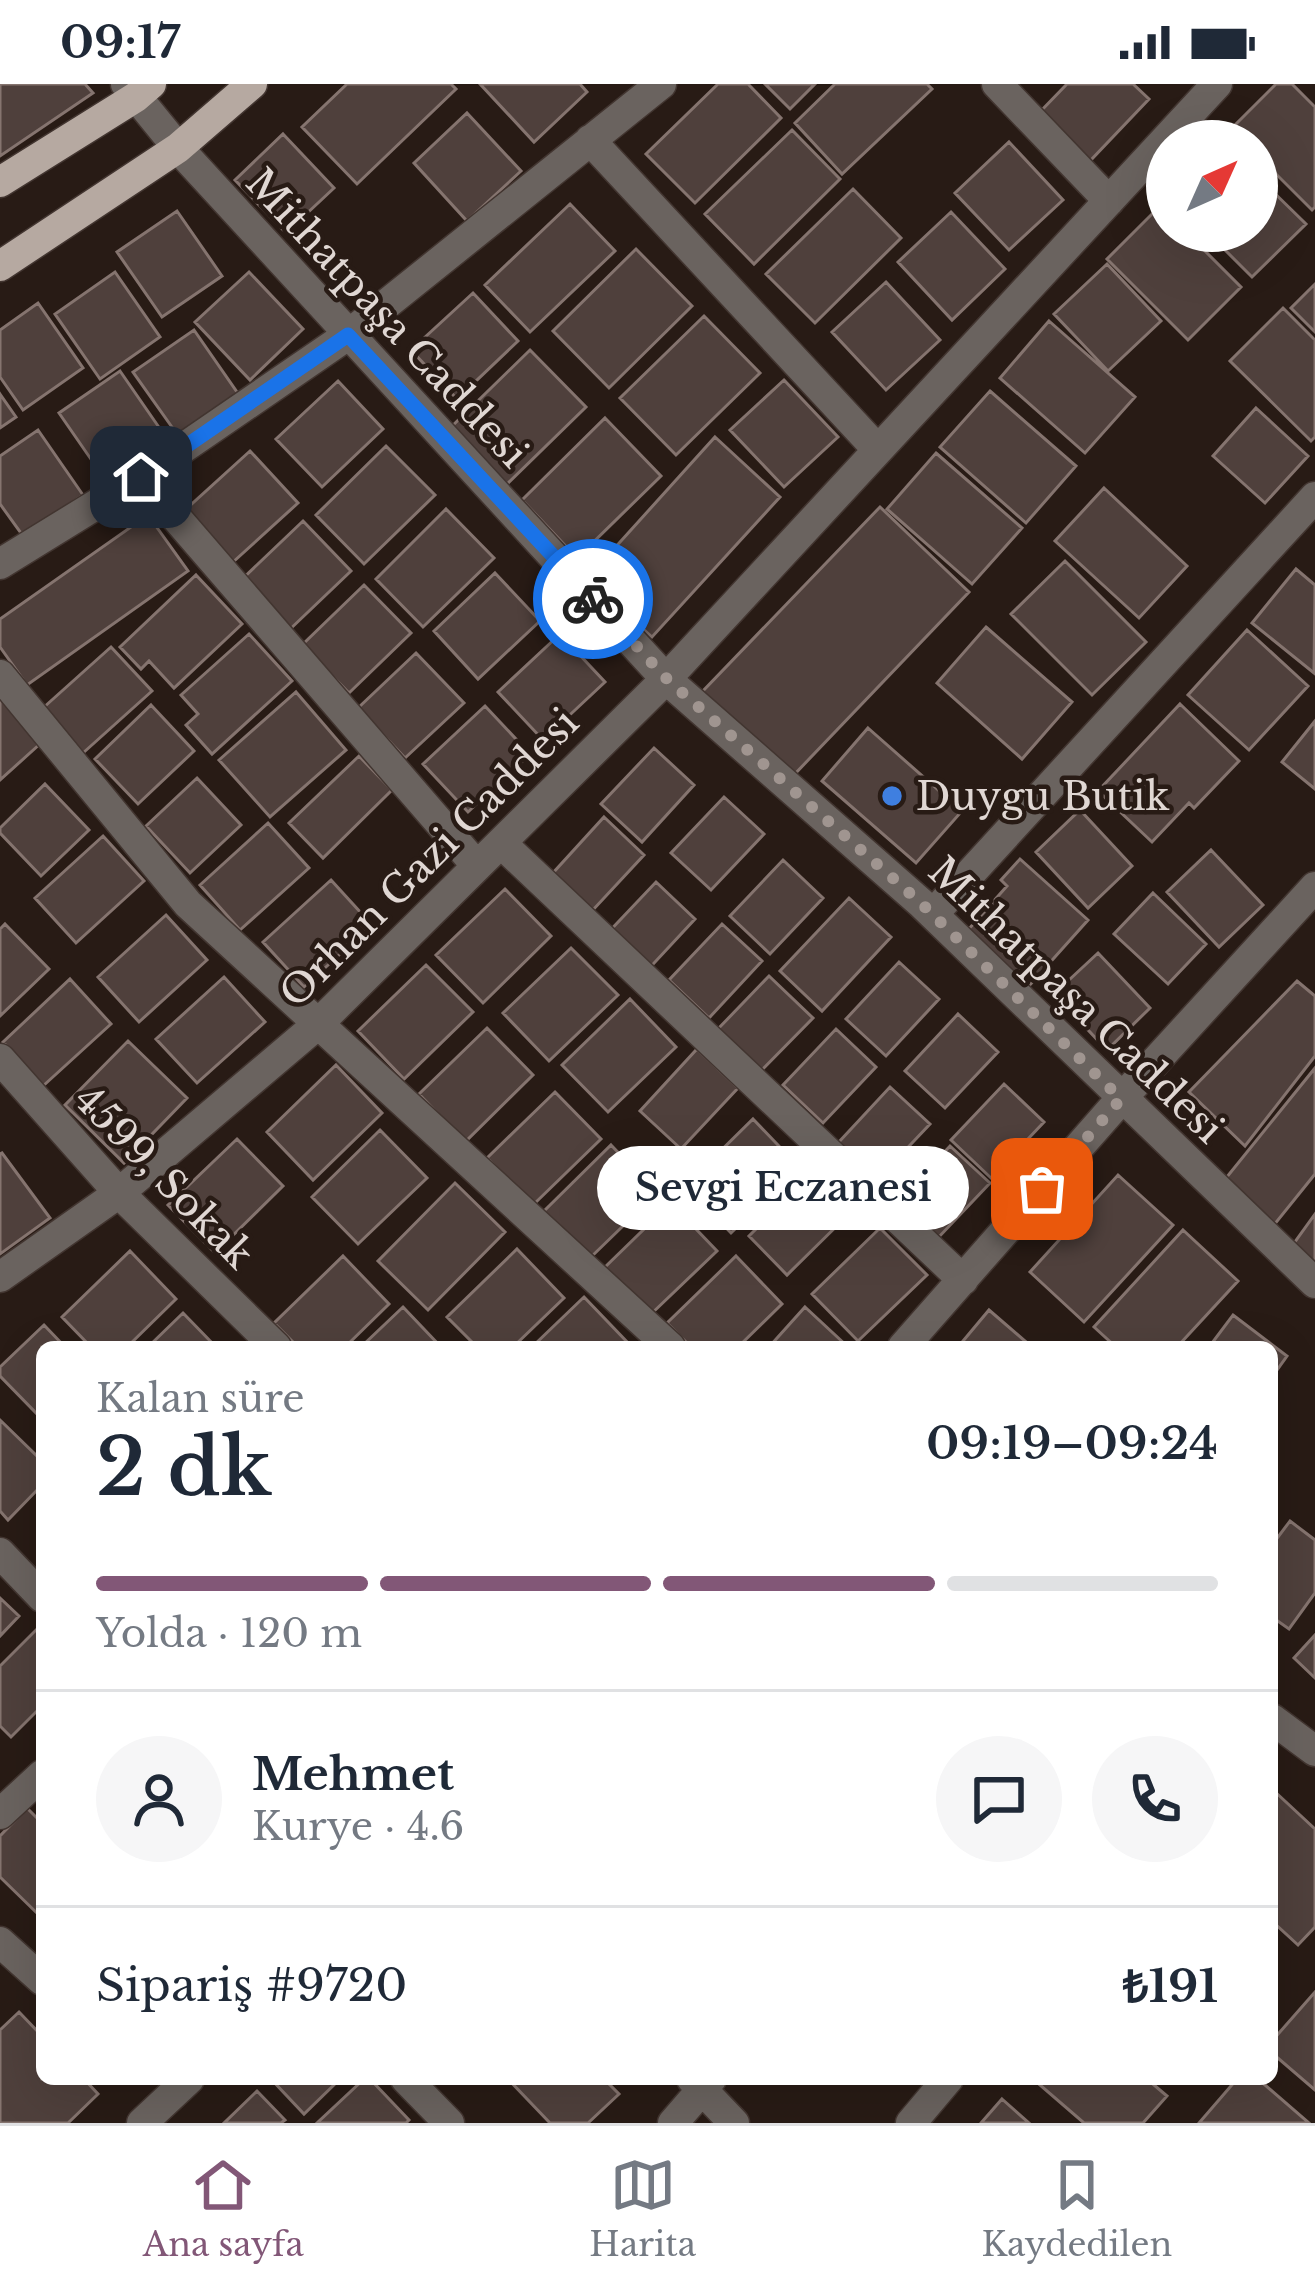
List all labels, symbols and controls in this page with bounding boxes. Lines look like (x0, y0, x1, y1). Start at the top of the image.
text: 09:17 (60, 14, 180, 70)
north arrow (1146, 120, 1278, 252)
map controls (1146, 120, 1278, 252)
street label: Mithatpaşa Caddesi (236, 158, 538, 478)
pin (90, 426, 192, 528)
icon: home (108, 444, 174, 510)
courier (533, 539, 653, 659)
icon: bike (560, 566, 626, 632)
street label: Orhan Gazi Caddesi (269, 698, 589, 1018)
place label: Duygu Butik (916, 772, 1170, 821)
marker: Duygu Butik (879, 783, 905, 809)
street label: Mithatpaşa Caddesi (918, 847, 1234, 1153)
street label: 4599, Sokak (64, 1075, 264, 1279)
pin (991, 1138, 1093, 1240)
callout: Sevgi Eczanesi (598, 1147, 970, 1231)
icon: bag (1009, 1156, 1075, 1222)
text: Sevgi Eczanesi (634, 1163, 932, 1212)
text: Kalan süre (96, 1374, 305, 1423)
text: 09:19–09:24 (926, 1415, 1218, 1471)
text: 2 dk (96, 1419, 272, 1516)
text: Yolda · 120 m (96, 1609, 362, 1658)
button: person (96, 1736, 222, 1862)
button: chat (936, 1736, 1062, 1862)
button: phone (1092, 1736, 1218, 1862)
text: Mehmet (252, 1746, 454, 1802)
text: Kurye · 4.6 (252, 1802, 464, 1851)
text: Sipariş #9720 (96, 1957, 407, 2013)
text: ₺191 (1123, 1958, 1218, 2014)
tab: Ana sayfa (143, 2152, 304, 2265)
tab: Harita (589, 2152, 696, 2265)
tab: Kaydedilen (981, 2152, 1172, 2265)

